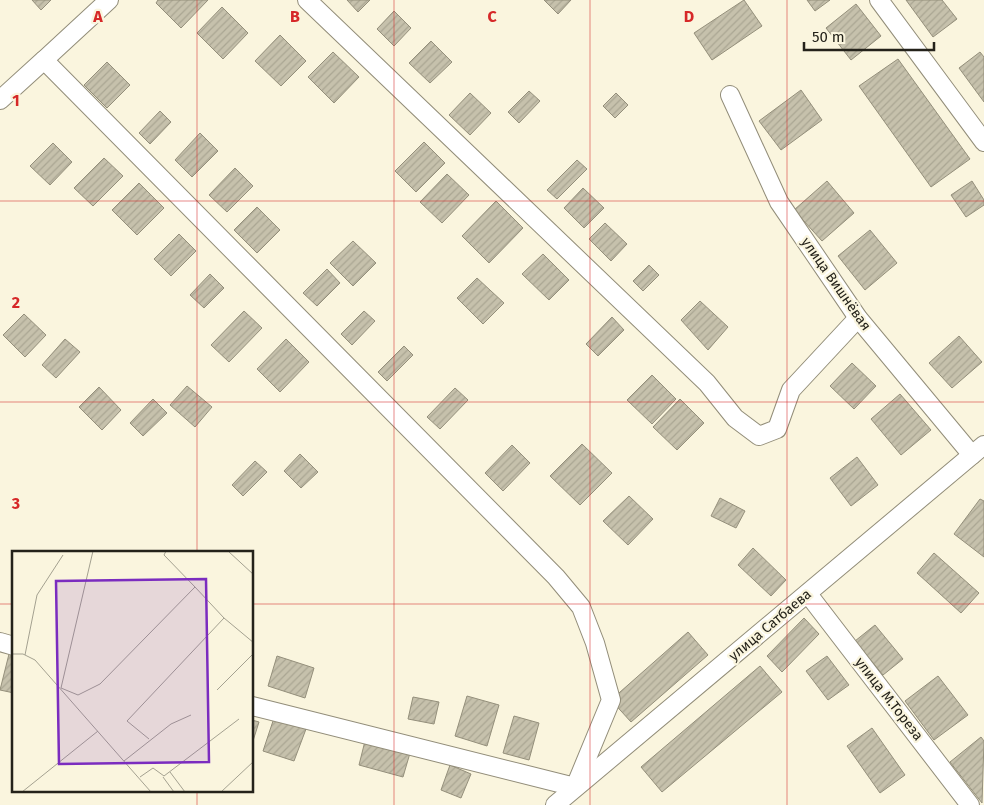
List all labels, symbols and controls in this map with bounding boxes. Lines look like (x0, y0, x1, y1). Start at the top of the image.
text: A (92, 7, 103, 26)
text: B (290, 7, 300, 26)
text: C (487, 7, 497, 26)
text: D (684, 7, 694, 26)
scale bar (804, 20, 934, 52)
text: 50 m (812, 28, 845, 46)
text: 1 (12, 91, 20, 110)
street label: улица Вишнёвая (798, 234, 874, 334)
text: 2 (12, 293, 20, 312)
text: 3 (11, 494, 20, 513)
inset map (12, 551, 254, 792)
street label: улица Сатбаева (725, 586, 815, 664)
street label: улица М.Тореза (851, 654, 927, 744)

